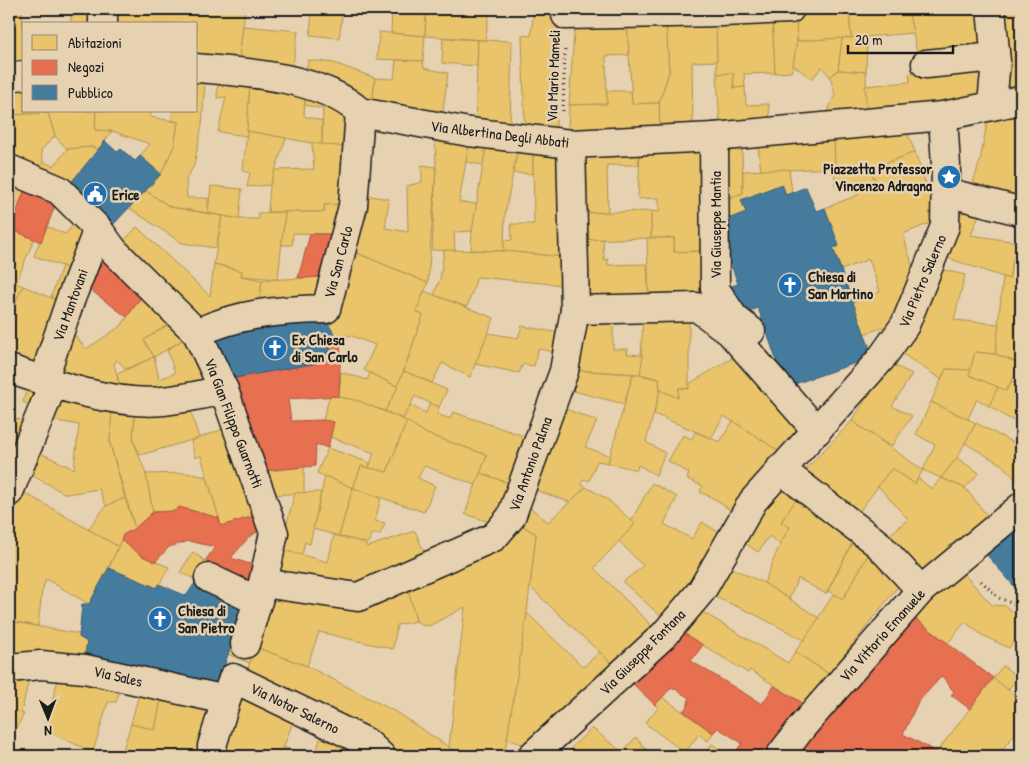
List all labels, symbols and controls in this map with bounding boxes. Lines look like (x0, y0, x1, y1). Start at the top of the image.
legend (22, 22, 198, 112)
scale bar (848, 22, 952, 54)
street label: Via Mario Mameli (541, 29, 565, 123)
text: 20 m (855, 29, 882, 50)
text: Abitazioni (68, 32, 122, 53)
text: Negozi (68, 56, 104, 77)
text: Pubblico (68, 82, 113, 103)
street label: Via Albertina Degli Abbati (429, 115, 571, 153)
place label: Piazzetta Professor Vincenzo Adragna (823, 158, 932, 197)
place icon: Piazzetta Professor Vincenzo Adragna (936, 164, 962, 190)
street label: Via Giuseppe Mantia (705, 171, 726, 279)
public building icon: Erice (82, 181, 108, 207)
place label: Erice (112, 184, 140, 205)
street label: Via San Carlo (318, 224, 358, 300)
street label: Via Pietro Salerno (893, 231, 951, 331)
street label: Via Mantovani (47, 266, 93, 344)
place label: Chiesa di San Martino (808, 266, 873, 304)
church icon: Chiesa di San Martino (777, 272, 803, 298)
place label: Ex Chiesa di San Carlo (292, 329, 358, 367)
church icon: Ex Chiesa di San Carlo (262, 335, 288, 361)
street label: Via Gian Filippo Guarnotti (200, 355, 268, 491)
street label: Via Antonio Palma (503, 414, 557, 514)
street label: Via Vittorio Emanuele (834, 584, 930, 686)
place label: Chiesa di San Pietro (178, 600, 235, 638)
street label: Via Giuseppe Fontana (594, 604, 690, 700)
church icon: Chiesa di San Pietro (147, 606, 173, 632)
street label: Via Sales (91, 660, 145, 692)
street label: Via Notar Salerno (247, 677, 343, 739)
north arrow (22, 692, 72, 742)
text: N (44, 722, 52, 741)

